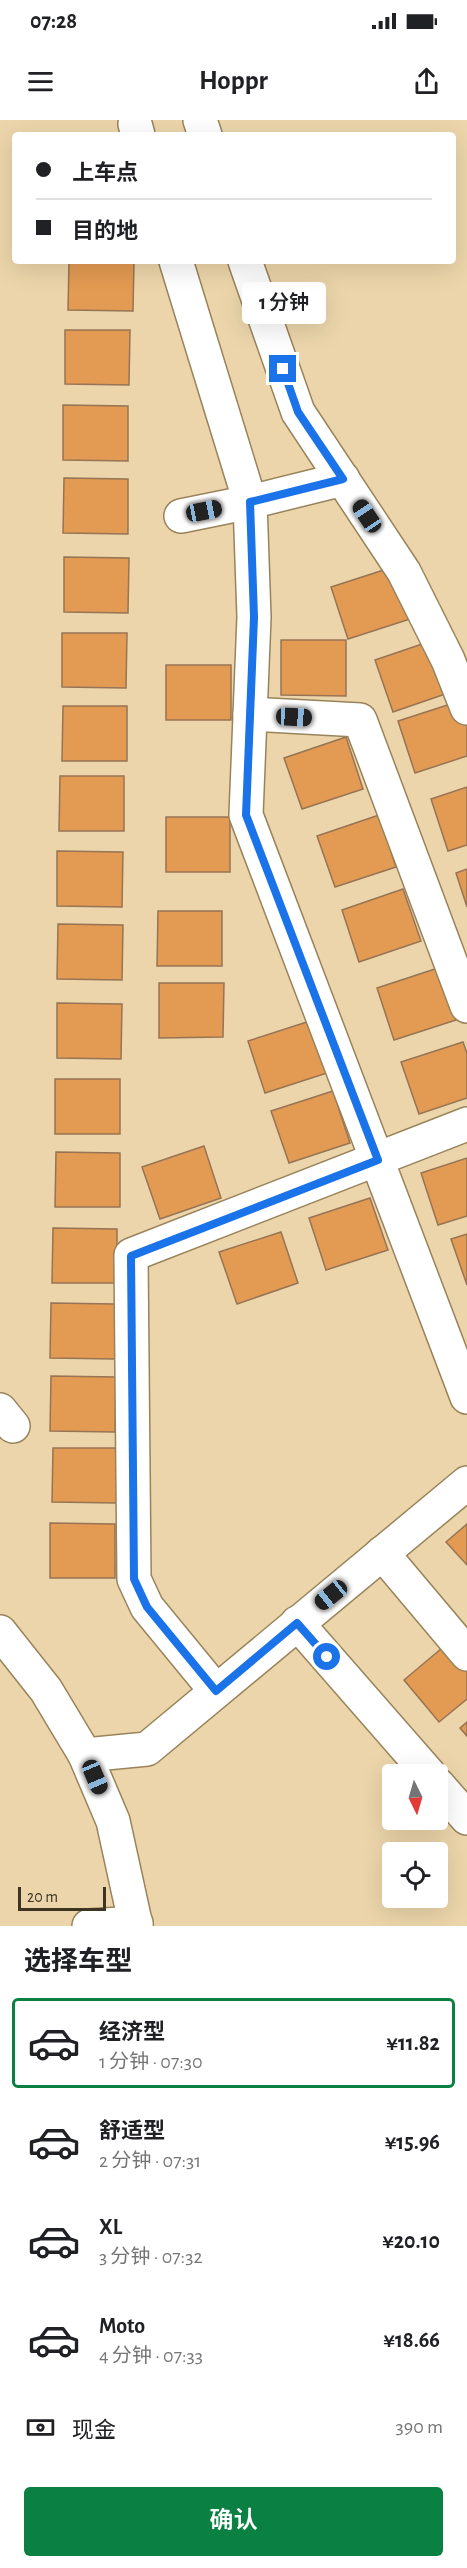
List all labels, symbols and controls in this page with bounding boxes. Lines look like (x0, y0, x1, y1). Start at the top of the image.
text: 07:28 (30, 10, 77, 32)
icon: menu (24, 65, 57, 98)
icon: share (410, 65, 443, 98)
text: Hoppr (199, 67, 268, 94)
text: 上车点 (72, 162, 138, 184)
text: 目的地 (72, 220, 138, 242)
callout: 1 分钟 (241, 282, 325, 324)
text: 1 分钟 (259, 293, 309, 313)
route end (269, 355, 296, 382)
car (349, 496, 385, 536)
car (185, 499, 223, 523)
car (276, 707, 312, 727)
car (311, 1577, 351, 1613)
route start (313, 1643, 340, 1670)
car (80, 1757, 110, 1797)
north arrow (382, 1764, 448, 1830)
map controls (382, 1764, 448, 1908)
button: locate (382, 1842, 448, 1908)
scale bar (18, 1884, 106, 1912)
text: 20 m (27, 1889, 58, 1905)
text: 选择车型 (24, 1948, 132, 1975)
icon: car (27, 2016, 81, 2070)
text: 经济型 (99, 2021, 165, 2043)
text: ¥11.82 (386, 2032, 440, 2054)
text: 1 分钟 · 07:30 (99, 2052, 203, 2072)
icon: car (27, 2115, 81, 2169)
text: 舒适型 (99, 2120, 165, 2142)
text: ¥15.96 (385, 2131, 440, 2153)
text: 2 分钟 · 07:31 (99, 2151, 201, 2171)
icon: car (27, 2214, 81, 2268)
text: XL (99, 2216, 122, 2238)
text: ¥20.10 (382, 2230, 440, 2252)
text: 3 分钟 · 07:32 (99, 2247, 203, 2267)
icon: car (27, 2313, 81, 2367)
text: Moto (99, 2315, 145, 2337)
text: ¥18.66 (383, 2329, 440, 2351)
text: 4 分钟 · 07:33 (99, 2346, 203, 2366)
icon: cash (24, 2411, 57, 2444)
text: 390 m (396, 2417, 443, 2437)
text: 现金 (72, 2419, 116, 2441)
button: 确认 (24, 2487, 443, 2556)

